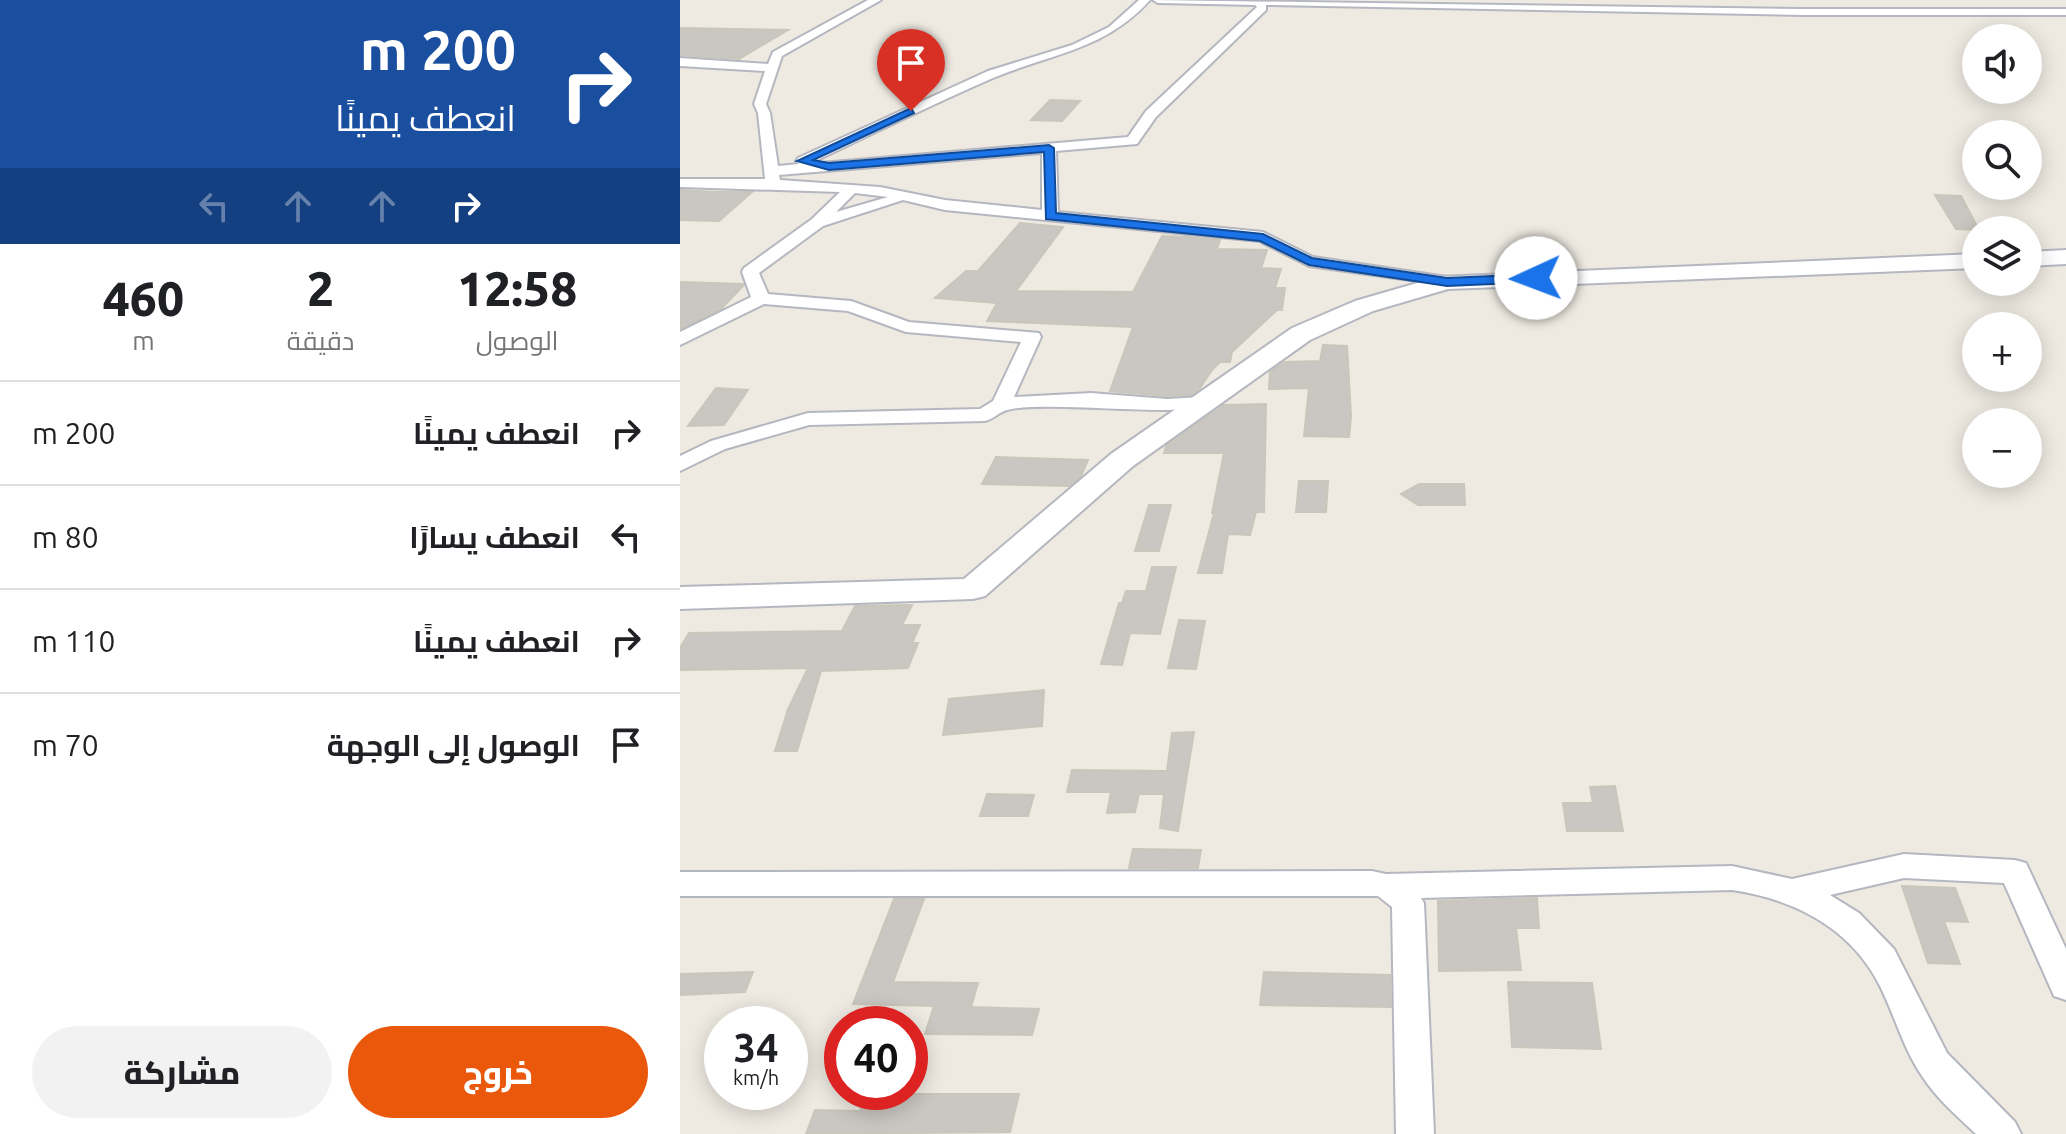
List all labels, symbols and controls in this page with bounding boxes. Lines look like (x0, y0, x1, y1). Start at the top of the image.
text: 200 m (360, 18, 516, 81)
map controls (1962, 24, 2042, 488)
button: sound (1962, 24, 2042, 104)
pin (877, 29, 945, 111)
icon: right (544, 32, 648, 136)
icon: arrive (889, 41, 933, 85)
text: انعطف يمينًا (335, 97, 516, 138)
button: search (1962, 120, 2042, 200)
icon: left (192, 184, 236, 228)
icon: ahead (276, 184, 320, 228)
icon: ahead (360, 184, 404, 228)
icon: right (444, 184, 488, 228)
button: layers (1962, 216, 2042, 296)
position arrow (1494, 236, 1578, 320)
text: 2 (307, 261, 334, 315)
text: 12:58 (457, 261, 577, 315)
text: 460 (103, 271, 184, 325)
button: + (1962, 312, 2042, 392)
text: m (132, 326, 155, 355)
text: دقيقة (287, 326, 354, 355)
text: الوصول (476, 326, 559, 355)
button: − (1962, 408, 2042, 488)
icon: right (604, 411, 648, 455)
text: 200 m (32, 416, 116, 450)
text: انعطف يمينًا (413, 416, 580, 450)
icon: left (604, 515, 648, 559)
text: 80 m (32, 520, 99, 554)
text: انعطف يسارًا (409, 520, 580, 554)
icon: right (604, 619, 648, 663)
text: 110 m (32, 624, 116, 658)
text: انعطف يمينًا (413, 624, 580, 658)
icon: arrive (604, 723, 648, 767)
text: 70 m (32, 728, 99, 762)
text: الوصول إلى الوجهة (327, 728, 580, 762)
speed limit sign: 40 (824, 1006, 928, 1110)
text: 34 (733, 1025, 779, 1070)
button: مشاركة (32, 1026, 332, 1118)
button: خروج (348, 1026, 648, 1118)
text: km/h (733, 1066, 779, 1089)

